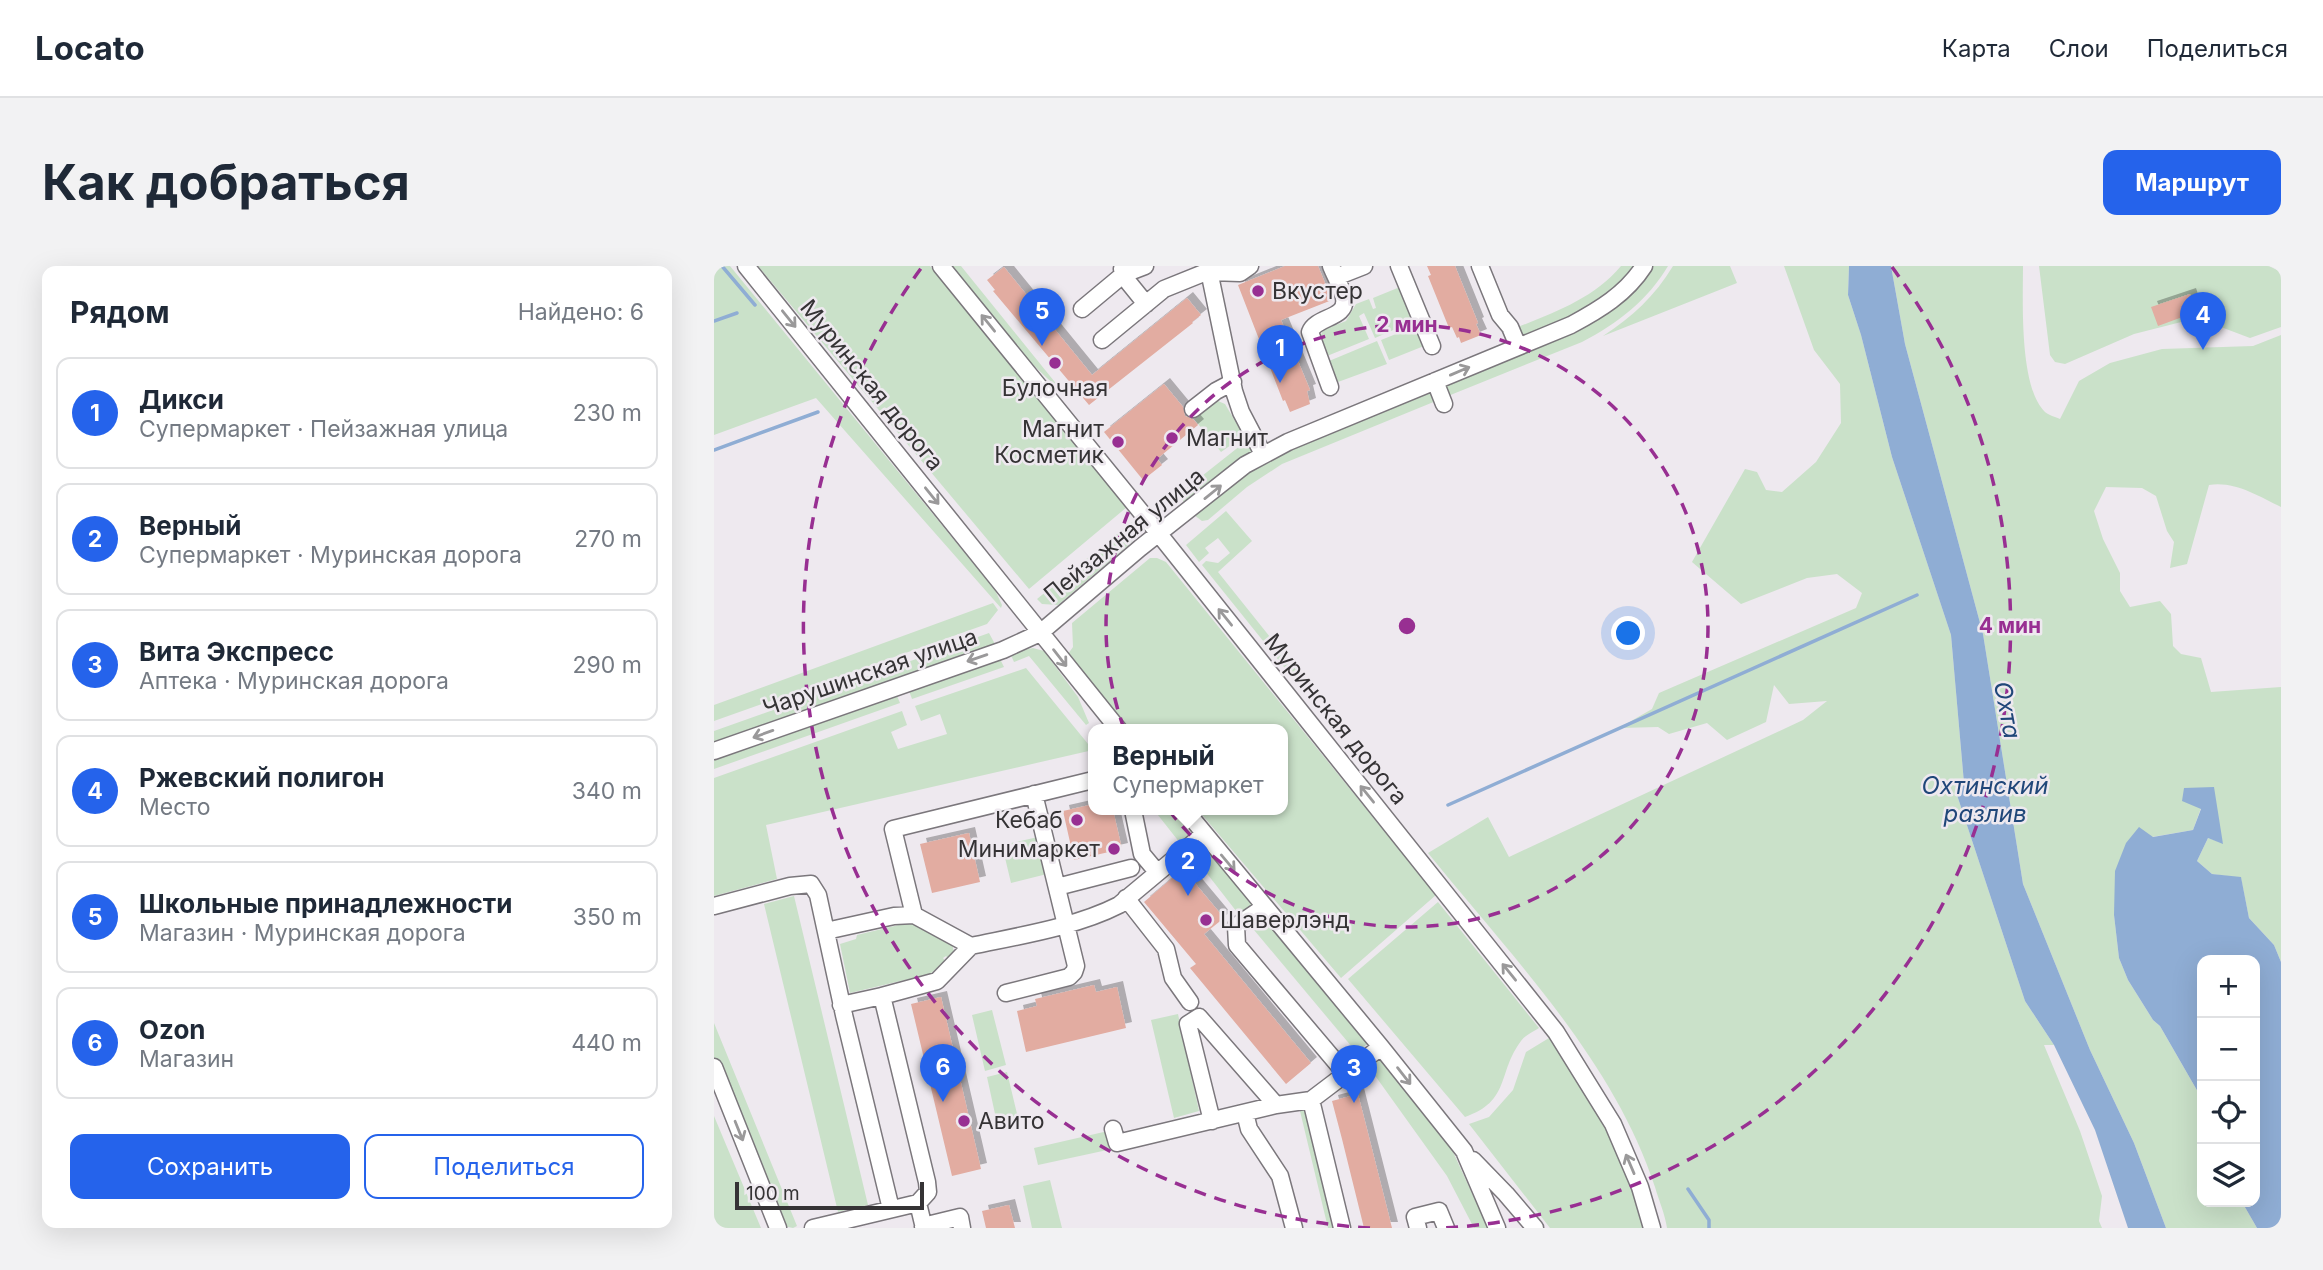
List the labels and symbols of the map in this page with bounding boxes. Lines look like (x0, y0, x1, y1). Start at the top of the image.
place label: Вкустер (1272, 277, 1363, 305)
marker: Вкустер (1250, 283, 1266, 299)
pin: 5 (1019, 288, 1065, 346)
pin: 4 (2180, 292, 2226, 350)
street label: Муринская дорога (794, 294, 950, 476)
one-way arrow (781, 310, 797, 328)
text: 2 мин (1376, 312, 1438, 337)
one-way arrow (980, 315, 996, 333)
pin: 1 (1257, 325, 1303, 383)
marker: Булочная (1047, 355, 1063, 371)
one-way arrow (1448, 364, 1470, 377)
place label: Булочная (1002, 374, 1108, 402)
place label: Магнит Косметик (994, 415, 1105, 469)
place label: Магнит (1186, 424, 1268, 452)
marker: Магнит (1164, 430, 1180, 446)
marker: Магнит Косметик (1110, 434, 1126, 450)
street label: Пейзажная улица (1038, 462, 1210, 608)
one-way arrow (1204, 484, 1222, 500)
one-way arrow (925, 486, 940, 504)
one-way arrow (1217, 608, 1233, 626)
text: 4 мин (1979, 613, 2041, 638)
centre of rings (1395, 614, 1419, 638)
your location (1611, 616, 1645, 650)
street label: Чарушинская улица (759, 622, 981, 722)
street label: Муринская дорога (1258, 628, 1414, 810)
one-way arrow (1053, 648, 1068, 667)
one-way arrow (967, 653, 989, 666)
water label: Охта (1988, 679, 2027, 741)
one-way arrow (752, 729, 774, 741)
water label: Охтинский разлив (1921, 771, 2049, 828)
one-way arrow (1359, 786, 1374, 804)
place label: Кебаб (995, 806, 1063, 834)
marker: Кебаб (1069, 812, 1085, 828)
place label: Минимаркет (958, 835, 1100, 863)
pin: 2 (1165, 838, 1211, 896)
marker: Минимаркет (1106, 841, 1122, 857)
one-way arrow (1220, 854, 1236, 872)
place label: Шаверлэнд (1220, 906, 1350, 934)
marker: Шаверлэнд (1198, 912, 1214, 928)
one-way arrow (1501, 964, 1516, 982)
pin: 6 (920, 1044, 966, 1102)
pin: 3 (1331, 1045, 1377, 1103)
one-way arrow (1397, 1066, 1412, 1084)
place label: Авито (978, 1107, 1045, 1135)
marker: Авито (956, 1113, 972, 1129)
one-way arrow (734, 1120, 747, 1141)
one-way arrow (1623, 1153, 1636, 1175)
scale bar (735, 1179, 924, 1211)

